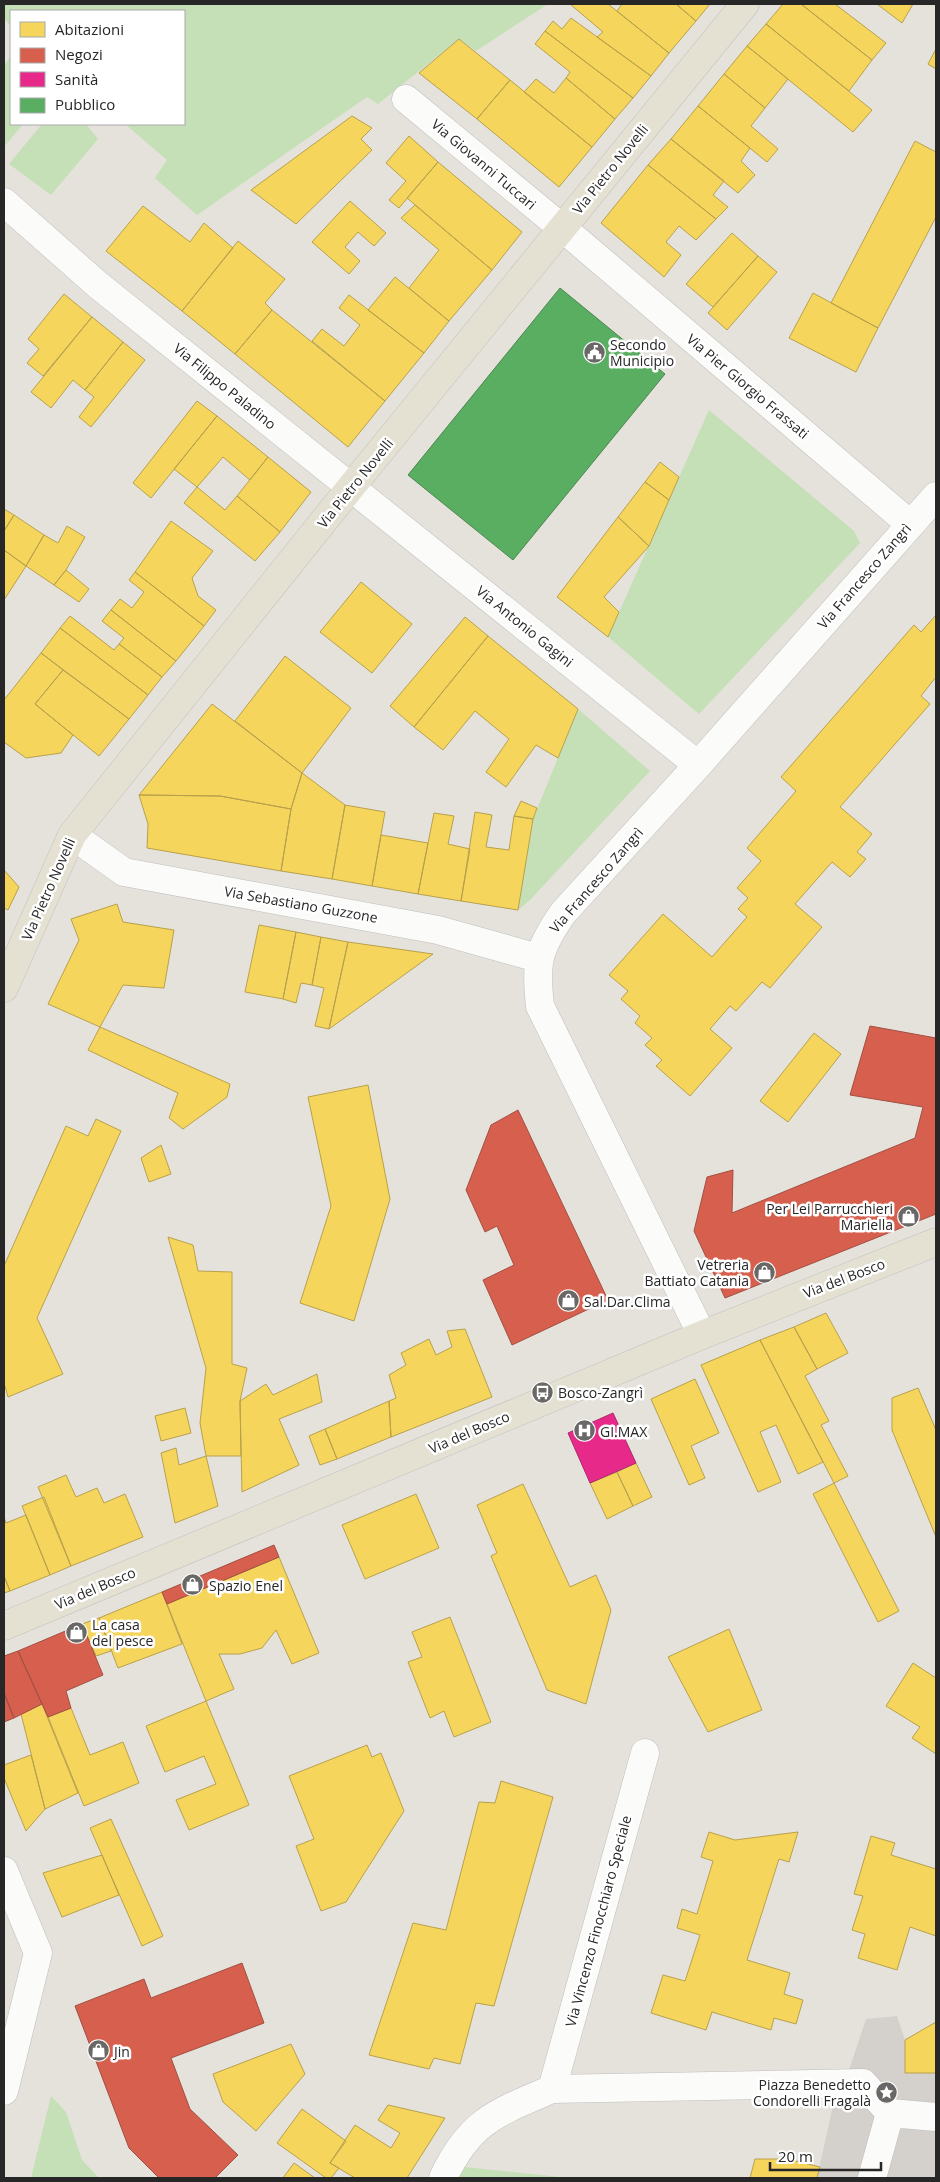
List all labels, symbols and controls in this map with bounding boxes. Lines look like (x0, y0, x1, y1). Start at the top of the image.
legend (10, 10, 185, 125)
text: Abitazioni (55, 19, 124, 39)
text: Negozi (55, 44, 103, 64)
text: Sanità (55, 69, 98, 89)
text: Pubblico (55, 94, 115, 114)
street label: Via Giovanni Tuccari (428, 115, 540, 213)
street label: Via Pietro Novelli (568, 120, 652, 218)
street label: Via Pier Giorgio Frassati (683, 329, 813, 443)
place label: Secondo Municipio (610, 335, 674, 370)
street label: Via Filippo Paladino (170, 339, 280, 433)
public building icon: Secondo Municipio (582, 340, 606, 364)
street label: Via Pietro Novelli (313, 434, 397, 532)
street label: Via Francesco Zangrì (813, 519, 915, 633)
street label: Via Antonio Gagini (473, 581, 577, 671)
street label: Via Francesco Zangrì (545, 823, 647, 937)
street label: Via Pietro Novelli (17, 835, 79, 943)
street label: Via Sebastiano Guzzone (223, 881, 379, 927)
place label: Per Lei Parrucchieri Mariella (766, 1199, 893, 1234)
shop icon: Per Lei Parrucchieri Mariella (897, 1204, 921, 1228)
street label: Via del Bosco (800, 1254, 888, 1302)
place label: Vetreria Battiato Catania (645, 1255, 749, 1290)
shop icon: Vetreria Battiato Catania (753, 1260, 777, 1284)
shop icon: Sal.Dar.Clima (556, 1289, 580, 1313)
place label: Sal.Dar.Clima (584, 1292, 671, 1311)
bus stop icon: Bosco-Zangrì (530, 1380, 554, 1404)
place label: Bosco-Zangrì (558, 1383, 643, 1402)
street label: Via del Bosco (426, 1406, 512, 1458)
hospital icon: GI.MAX (572, 1419, 596, 1443)
place label: GI.MAX (600, 1422, 648, 1441)
street label: Via del Bosco (52, 1562, 138, 1614)
shop icon: Spazio Enel (181, 1573, 205, 1597)
place label: Spazio Enel (209, 1576, 283, 1595)
place label: La casa del pesce (92, 1615, 153, 1650)
shop icon: La casa del pesce (64, 1620, 88, 1644)
street label: Via Vincenzo Finocchiaro Speciale (561, 1813, 635, 2029)
shop icon: Jin (86, 2039, 110, 2063)
place label: Jin (112, 2042, 130, 2061)
place label: Piazza Benedetto Condorelli Fragalà (753, 2075, 871, 2110)
place icon: Piazza Benedetto Condorelli Fragalà (875, 2080, 899, 2104)
scale bar (770, 2140, 881, 2172)
text: 20 m (778, 2146, 813, 2166)

